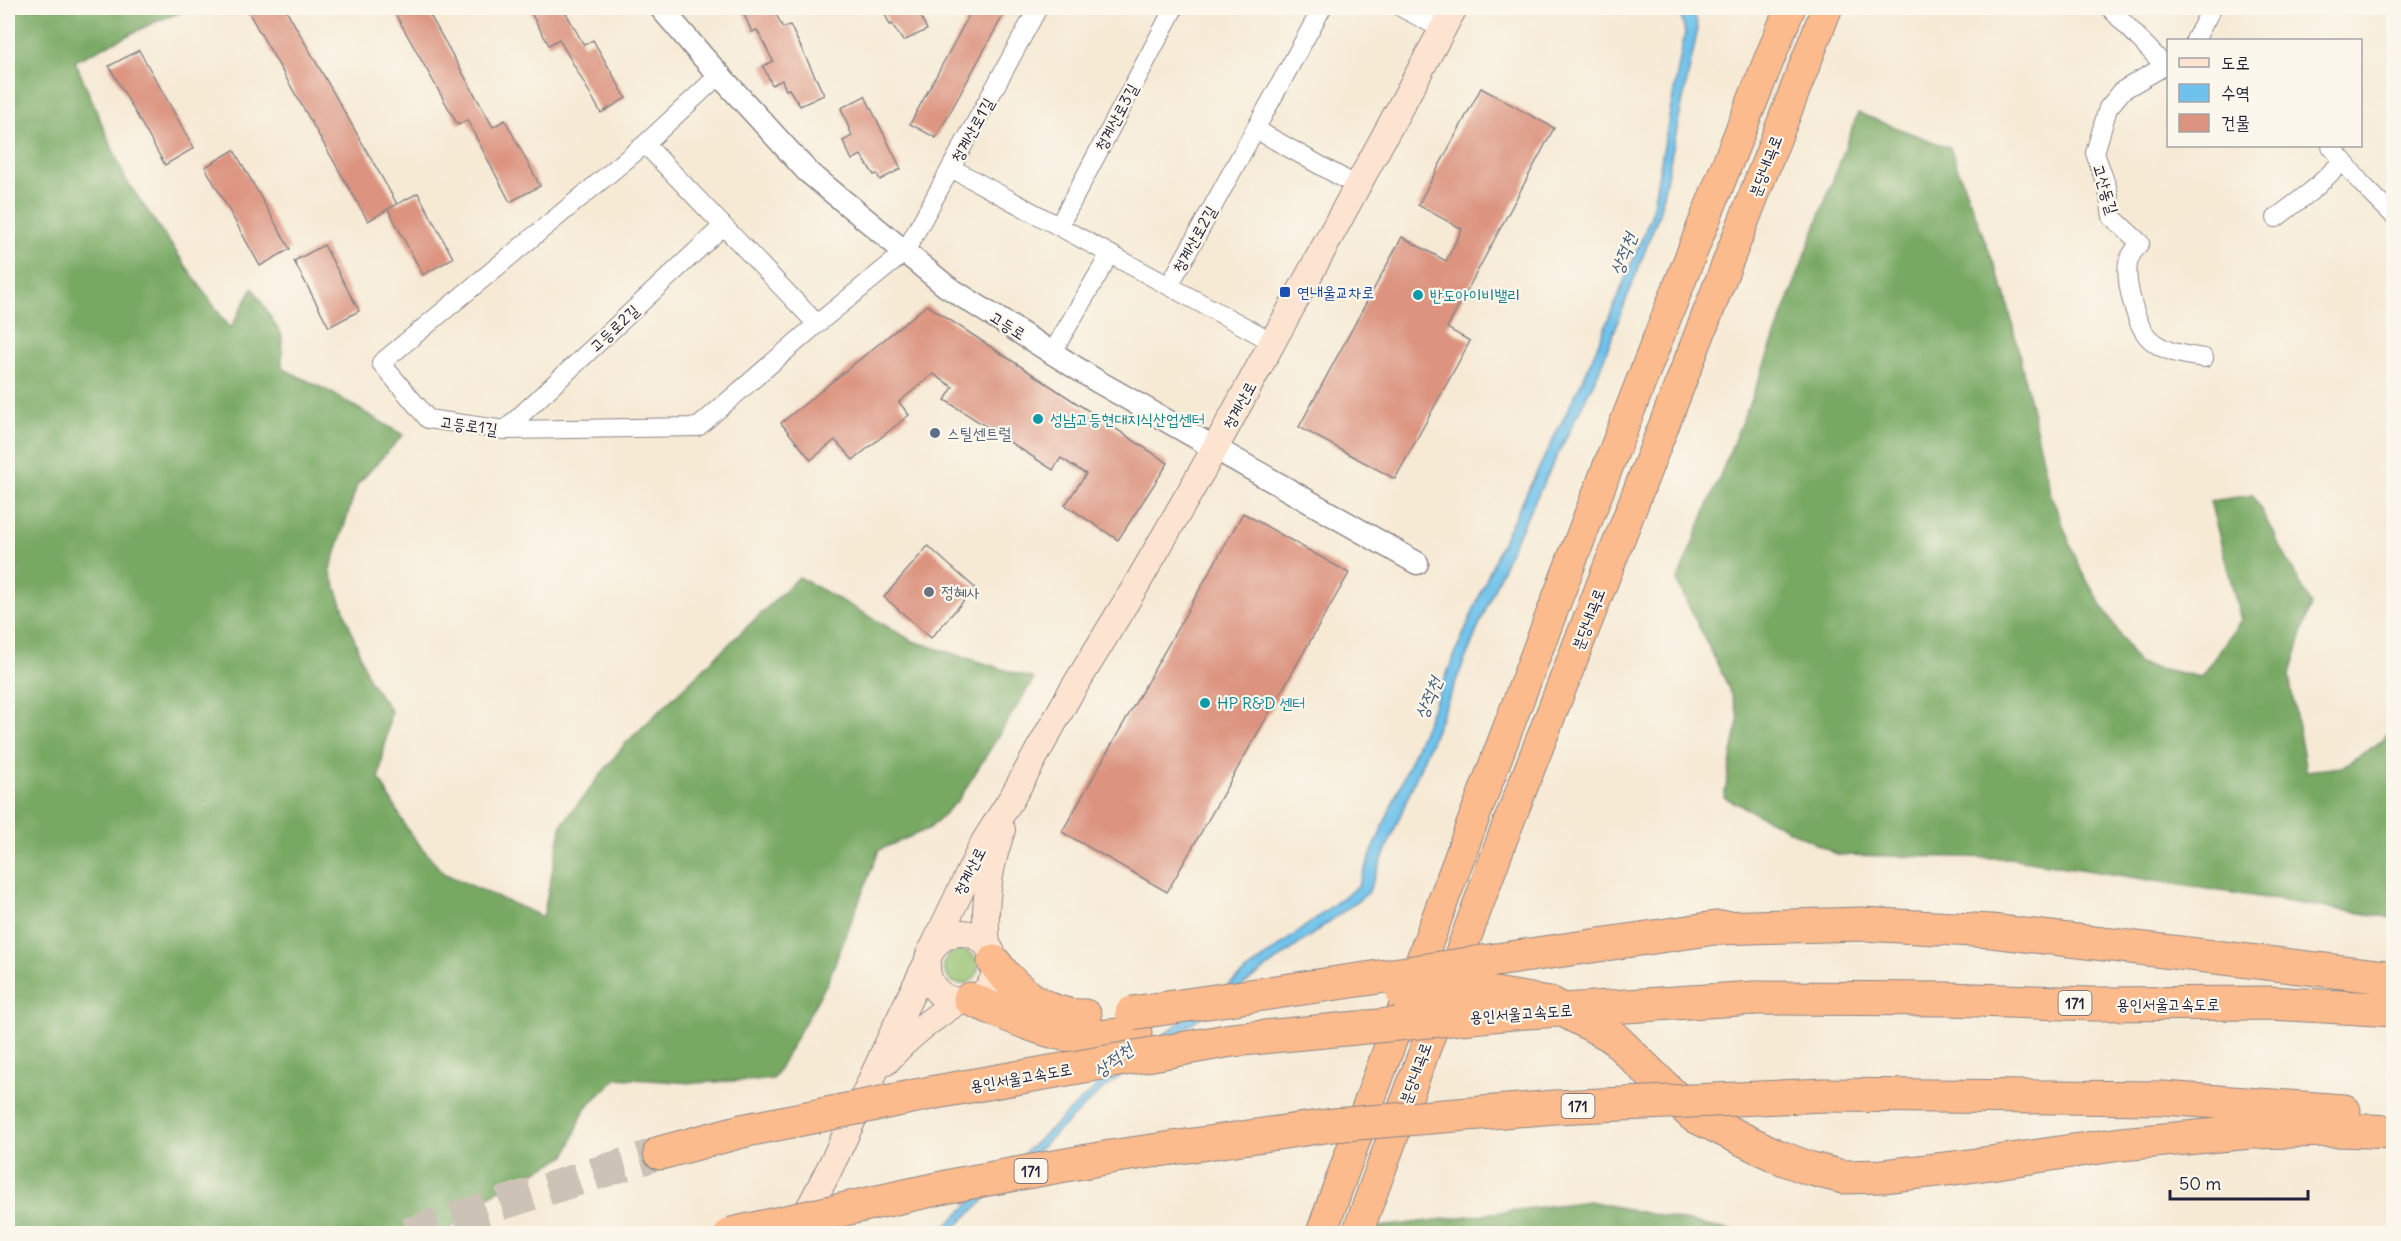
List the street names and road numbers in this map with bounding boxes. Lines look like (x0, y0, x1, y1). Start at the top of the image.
street label: 청계산로3길 (1090, 80, 1142, 154)
street label: 청계산로1길 (946, 94, 998, 166)
street label: 분당내곡로 (1744, 132, 1786, 200)
street label: 고산동길 (2089, 161, 2123, 217)
street label: 청계산로2길 (1168, 202, 1221, 276)
street label: 고등로2길 (585, 300, 643, 356)
street label: 고등로 (986, 306, 1030, 344)
street label: 청계산로 (1218, 378, 1260, 432)
street label: 고등로1길 (439, 411, 499, 439)
street label: 분당내곡로 (1567, 585, 1609, 653)
street label: 청계산로 (948, 844, 990, 898)
road number: 171 (2058, 991, 2092, 1015)
street label: 용인서울고속도로 (2117, 994, 2220, 1014)
street label: 용인서울고속도로 (1469, 999, 1573, 1027)
street label: 분당내곡로 (1395, 1039, 1435, 1107)
street label: 용인서울고속도로 (969, 1058, 1073, 1096)
road number: 171 (1562, 1094, 1594, 1118)
road number: 171 (1014, 1159, 1048, 1183)

